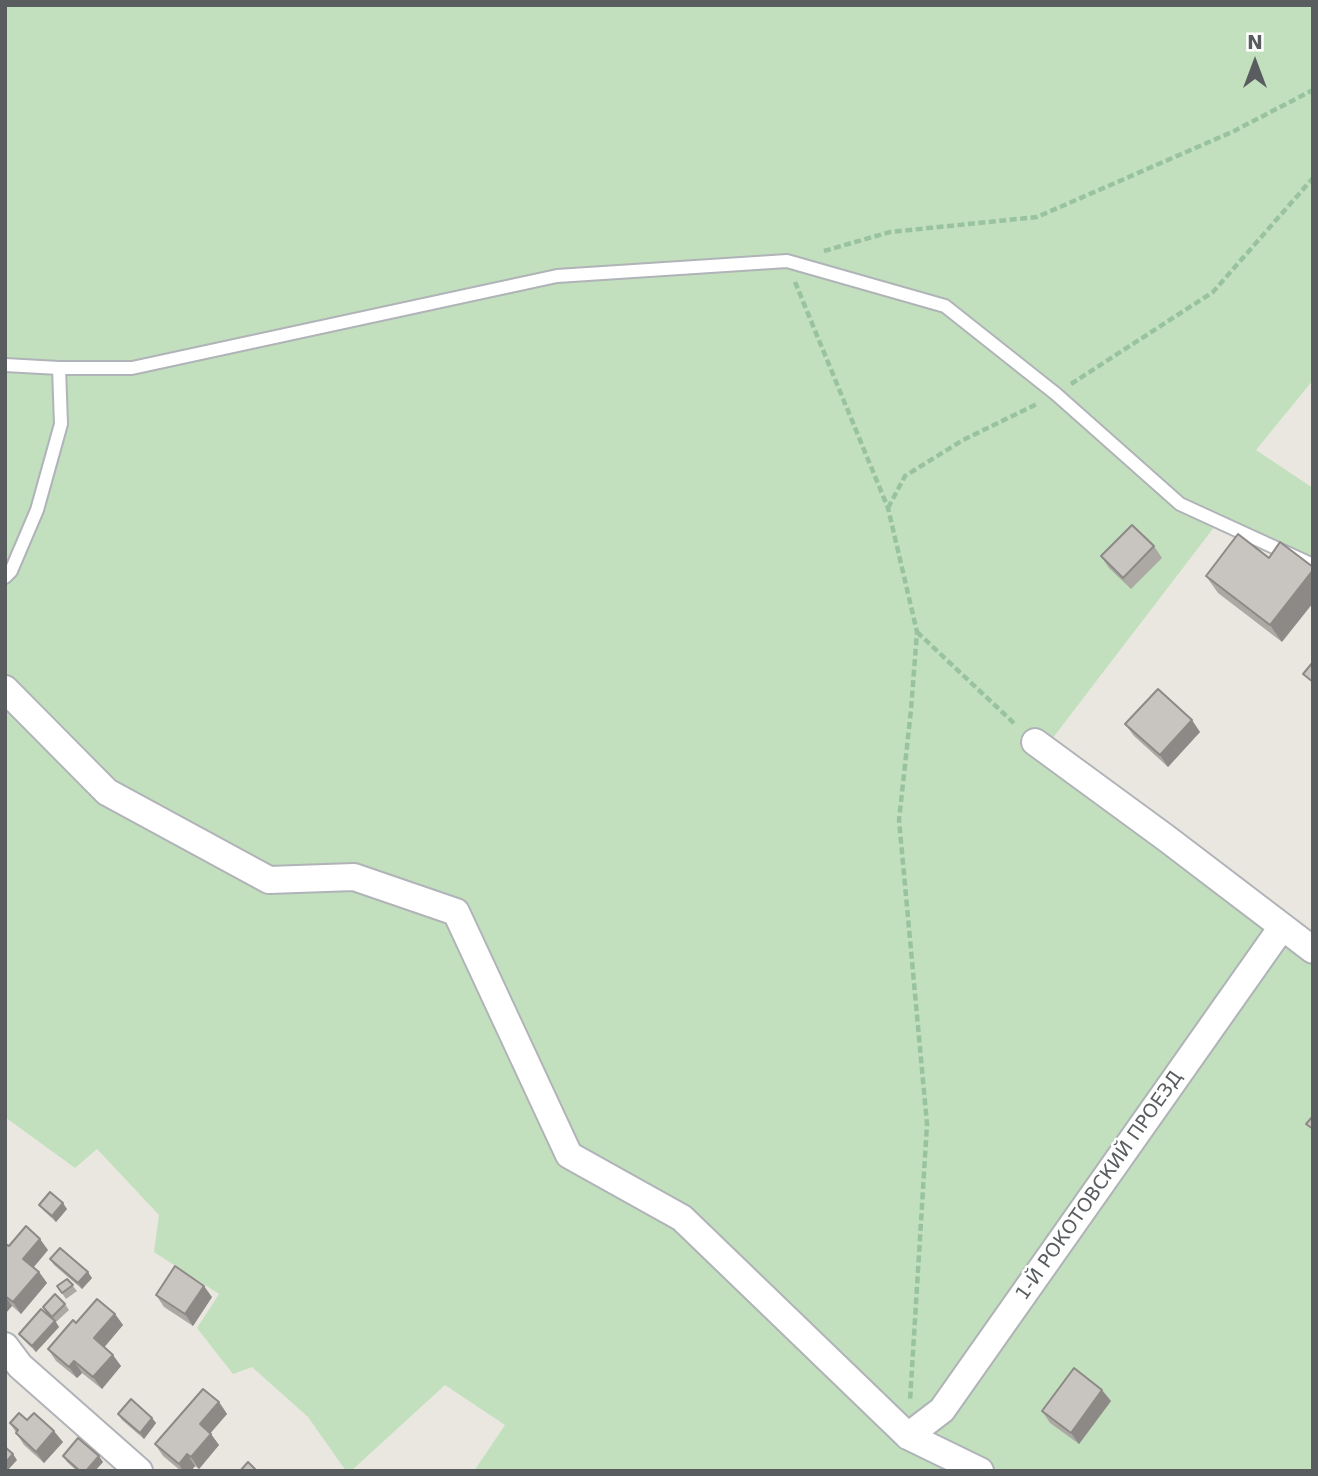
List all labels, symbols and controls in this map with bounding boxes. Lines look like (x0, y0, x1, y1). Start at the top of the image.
north arrow (1220, 28, 1290, 98)
text: N (1247, 31, 1263, 53)
street label: 1-Й РОКОТОВСКИЙ ПРОЕЗД (1012, 1067, 1188, 1305)

